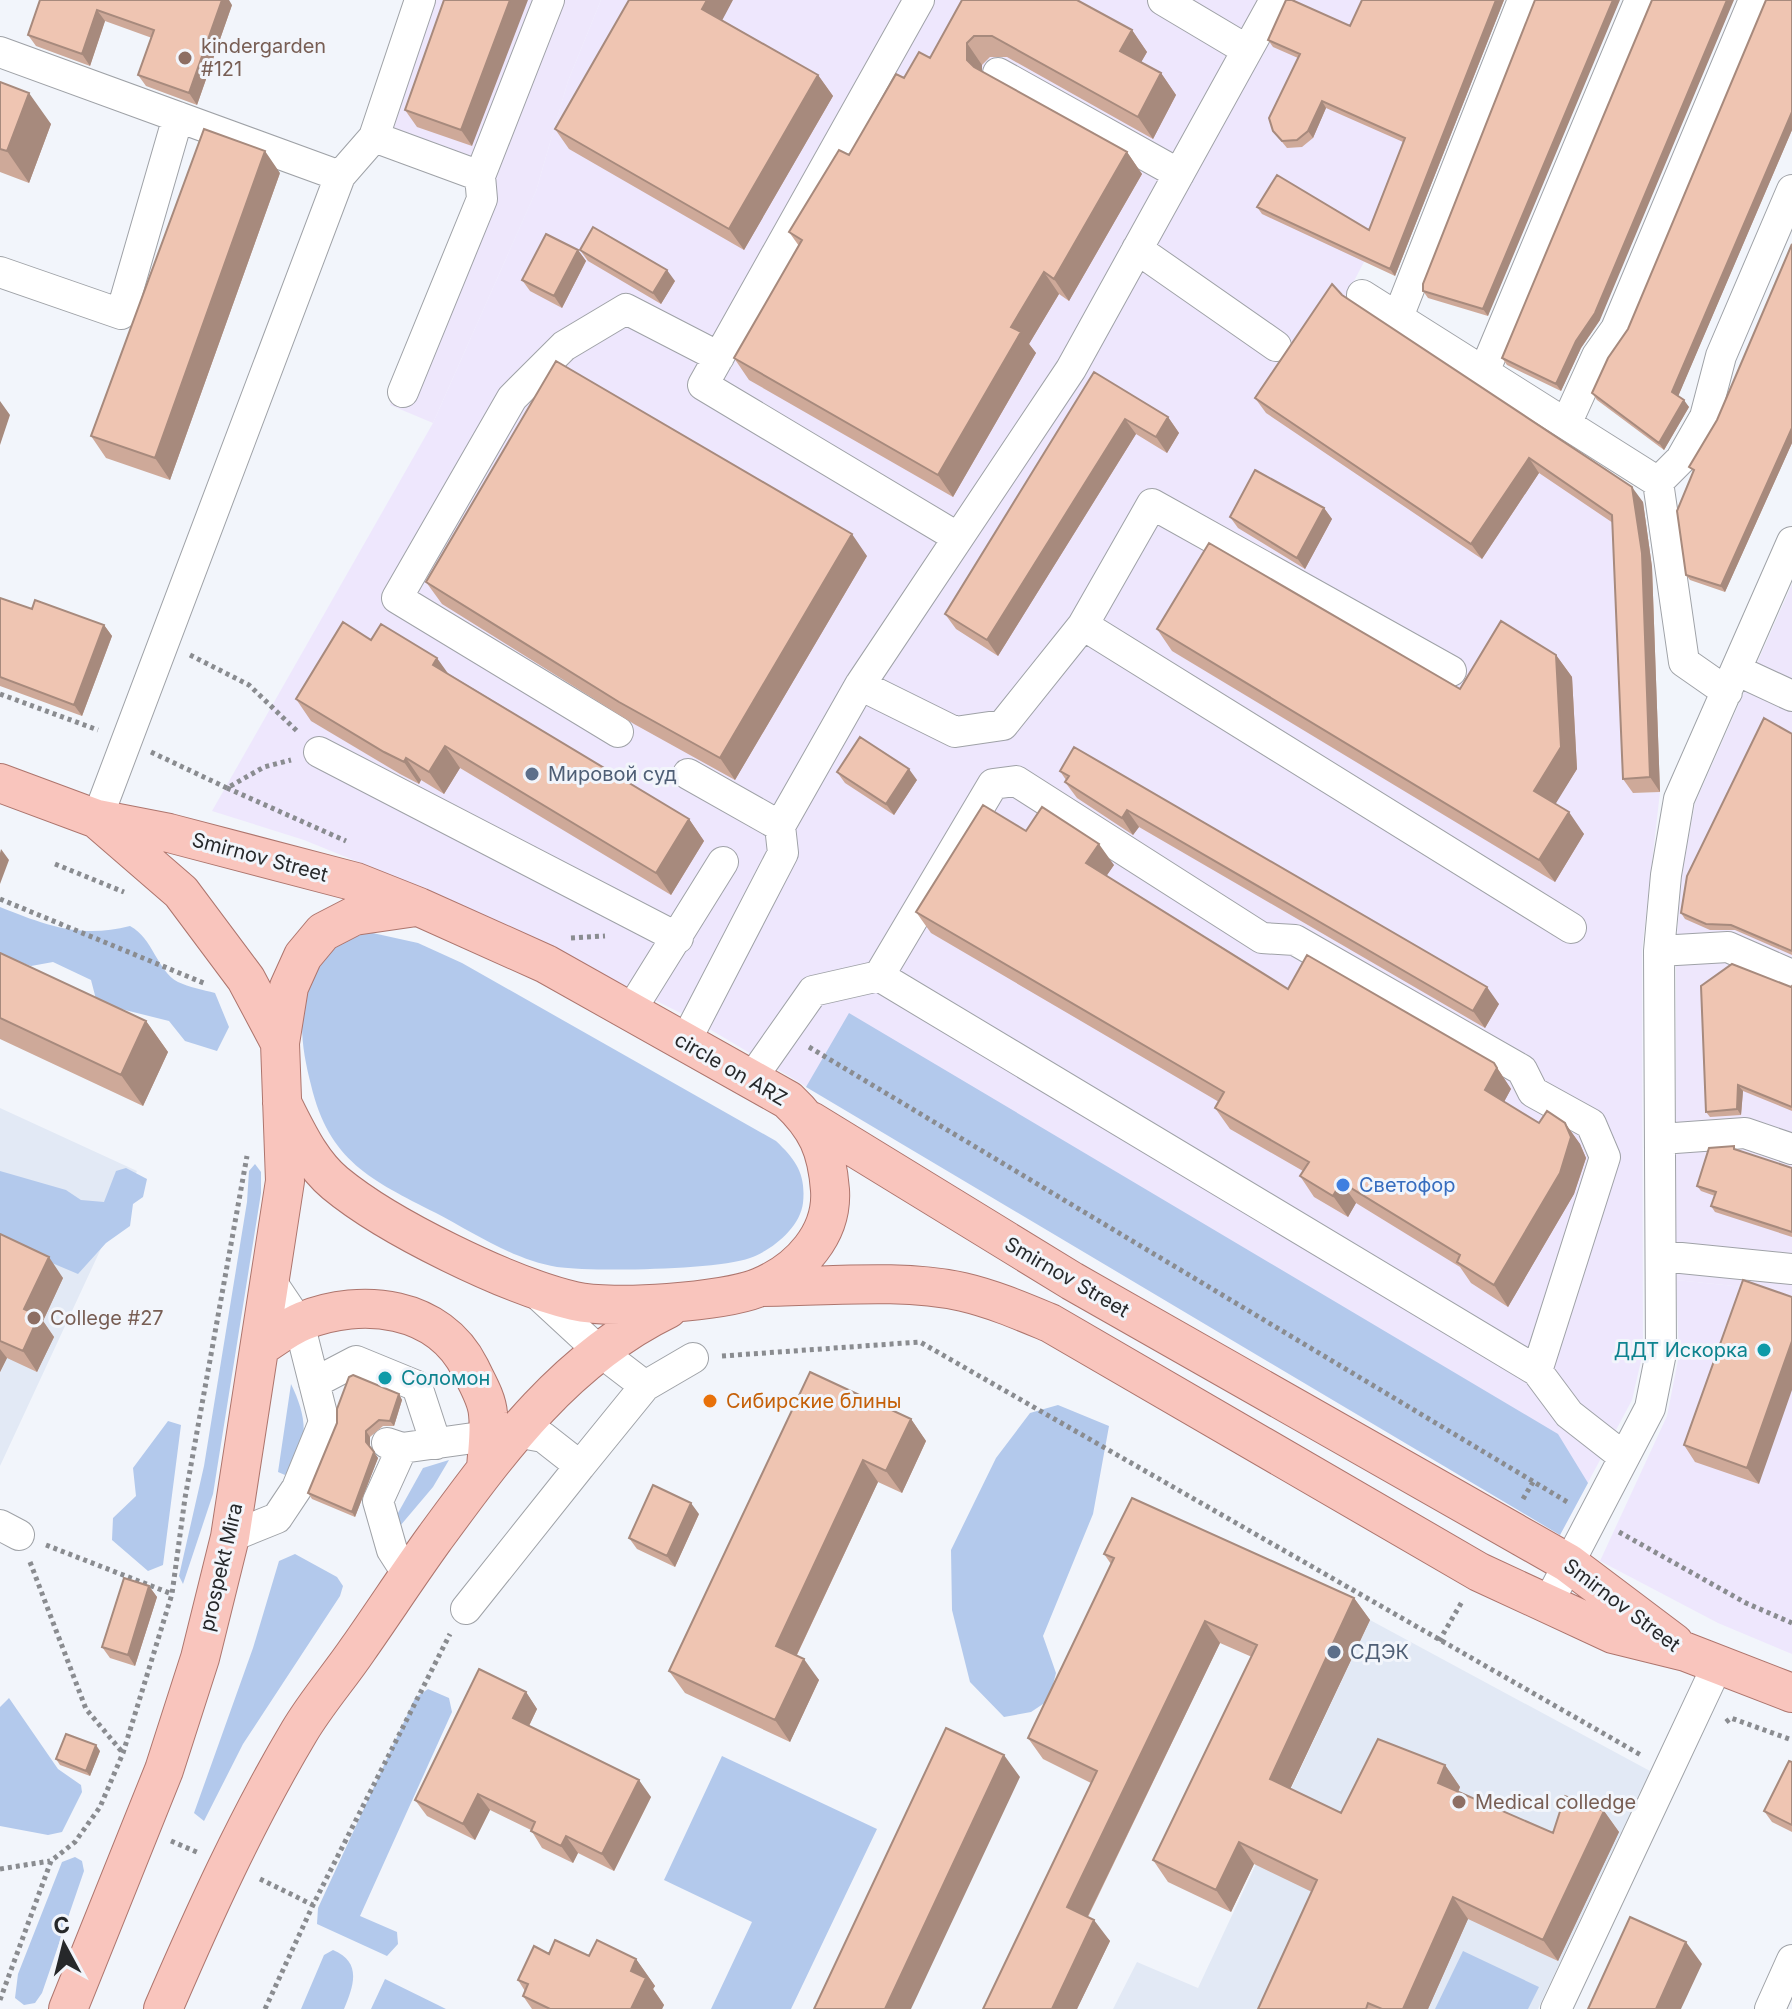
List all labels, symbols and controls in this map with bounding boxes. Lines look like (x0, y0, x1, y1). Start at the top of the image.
place label: kindergarden #121 (201, 34, 326, 81)
marker: kindergarden #121 (176, 49, 194, 67)
place label: Мировой суд (548, 762, 677, 786)
marker: Мировой суд (523, 765, 541, 783)
street label: Smirnov Street (189, 827, 331, 887)
street label: circle on ARZ (671, 1027, 791, 1111)
place label: Светофор (1359, 1173, 1456, 1197)
marker: Светофор (1334, 1176, 1352, 1194)
street label: Smirnov Street (1000, 1232, 1134, 1323)
place label: College #27 (50, 1306, 164, 1330)
marker: College #27 (25, 1309, 43, 1327)
place label: ДДТ Искорка (1614, 1338, 1748, 1362)
marker: ДДТ Искорка (1755, 1341, 1773, 1359)
place label: Соломон (401, 1366, 490, 1390)
marker: Соломон (376, 1369, 394, 1387)
place label: Сибирские блины (726, 1389, 901, 1413)
marker: Сибирские блины (701, 1392, 719, 1410)
street label: prospekt Mira (195, 1501, 247, 1633)
street label: Smirnov Street (1559, 1553, 1685, 1657)
place label: СДЭК (1350, 1640, 1409, 1664)
marker: СДЭК (1325, 1643, 1343, 1661)
place label: Medical colledge (1475, 1790, 1636, 1814)
marker: Medical colledge (1450, 1793, 1468, 1811)
north arrow (24, 1905, 104, 1985)
text: С (52, 1911, 71, 1939)

